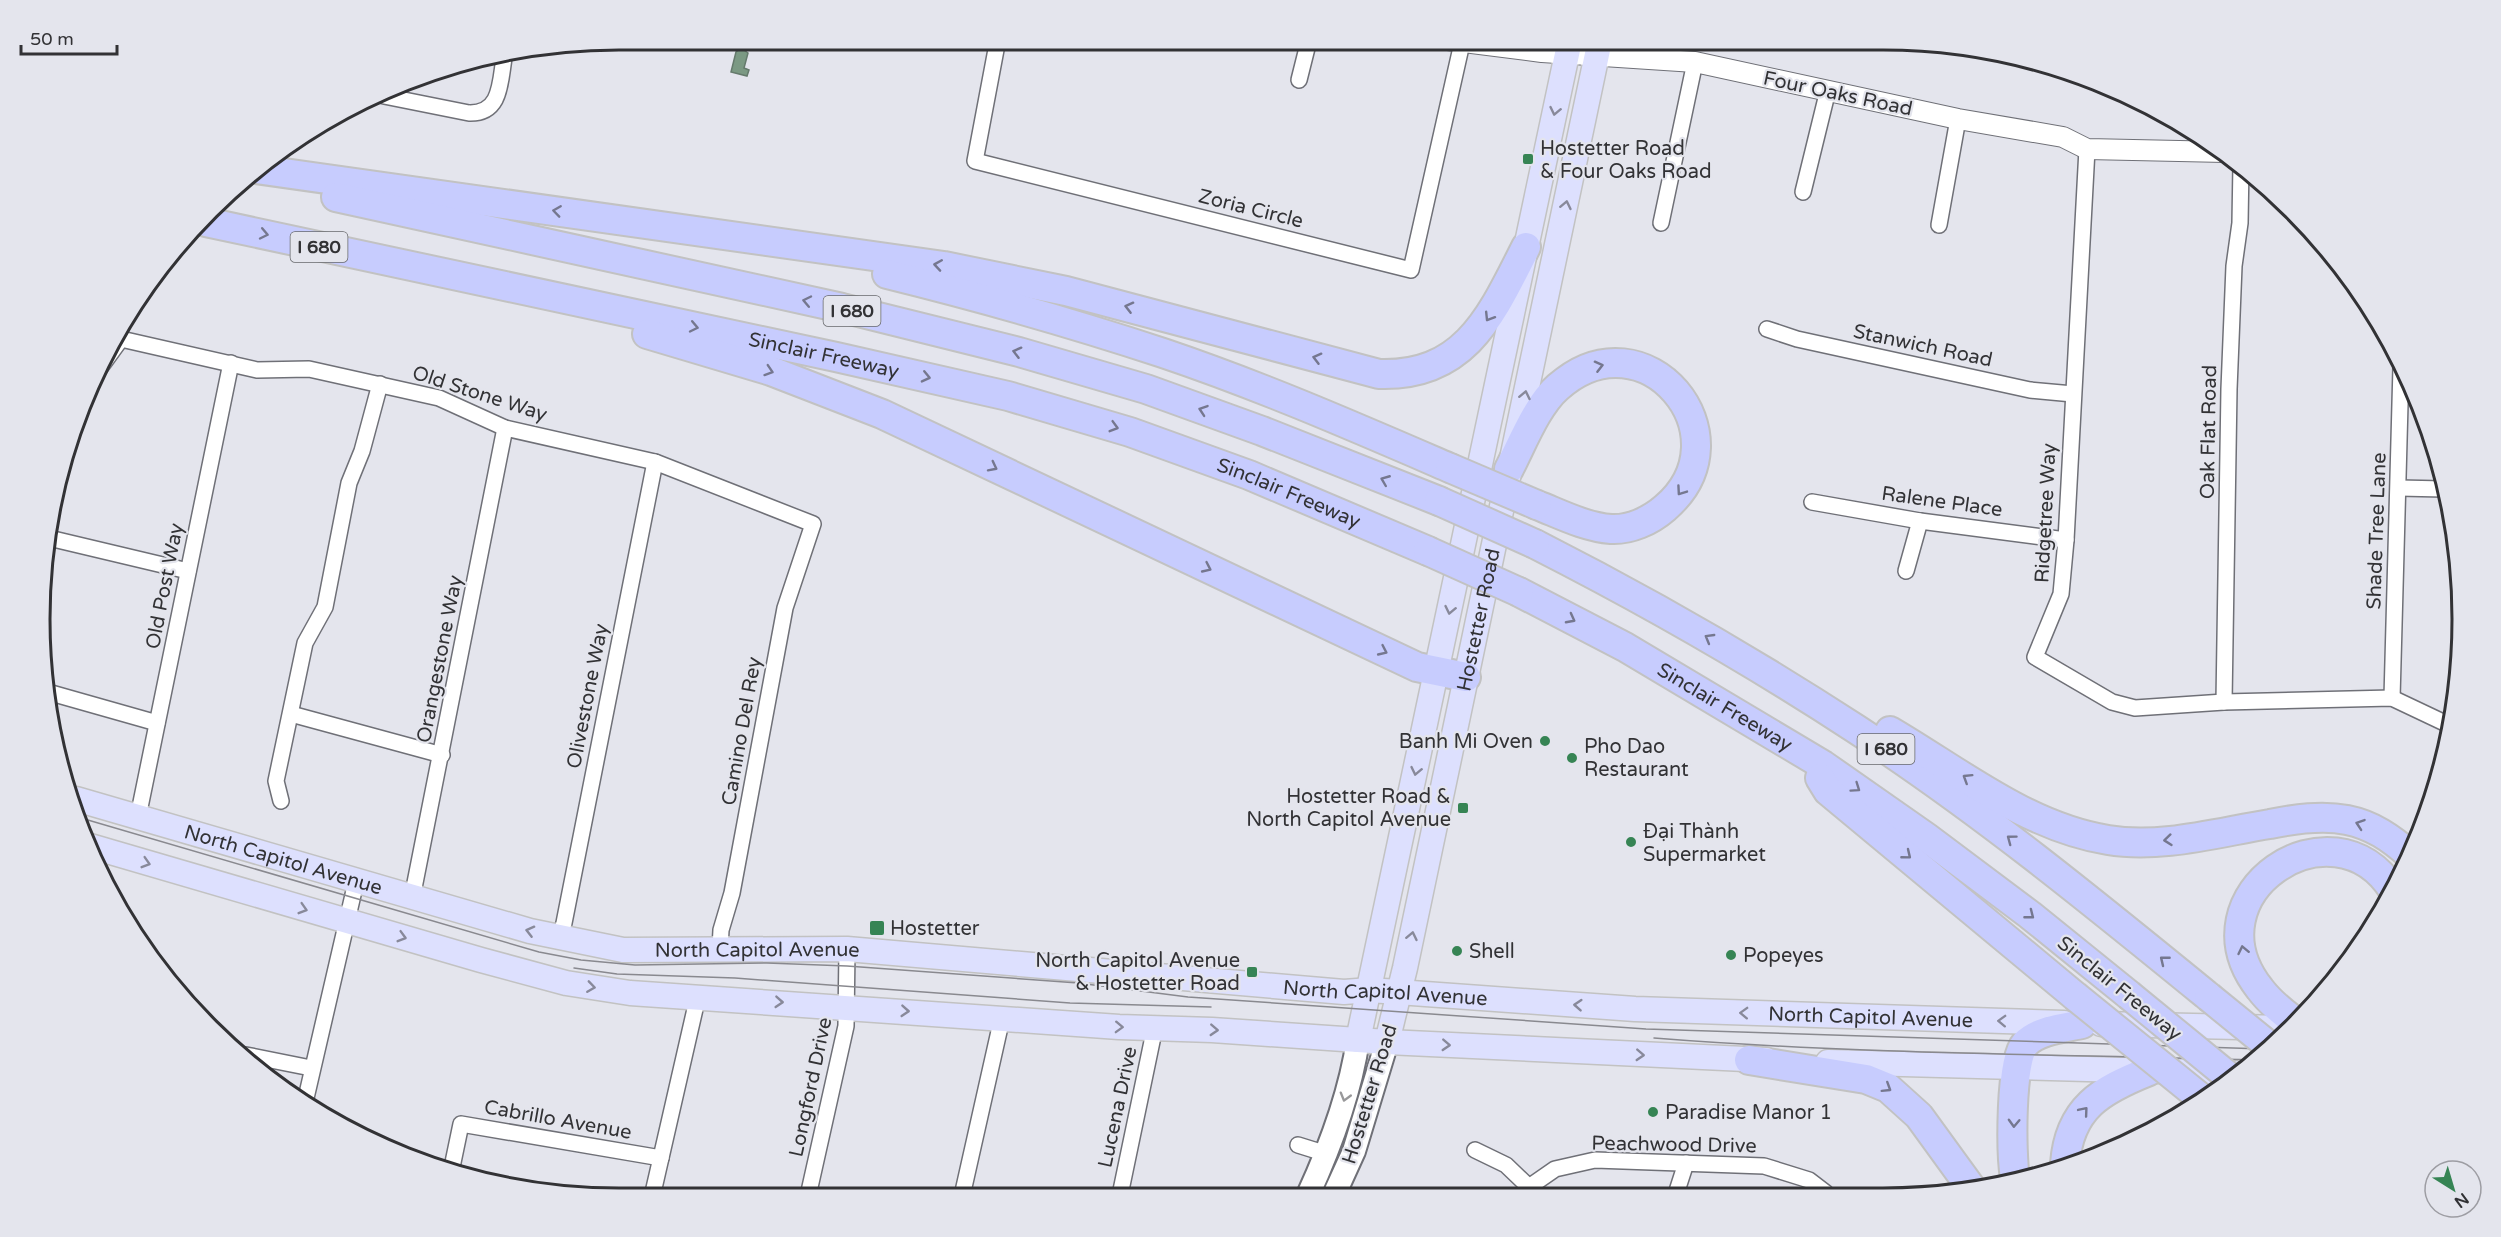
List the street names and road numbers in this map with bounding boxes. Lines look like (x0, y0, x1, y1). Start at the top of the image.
street label: Four Oaks Road (1761, 66, 1914, 121)
street label: Zoria Circle (1196, 184, 1306, 234)
road number: I 680 (290, 232, 348, 262)
road number: I 680 (824, 296, 880, 326)
street label: Stanwich Road (1851, 319, 1995, 372)
street label: Sinclair Freeway (746, 328, 901, 384)
street label: Old Stone Way (409, 361, 550, 427)
street label: Oak Flat Road (2196, 365, 2222, 499)
street label: Ridgetree Way (2030, 442, 2062, 584)
street label: Shade Tree Lane (2362, 452, 2392, 610)
street label: Sinclair Freeway (1214, 453, 1364, 534)
street label: Ralene Place (1880, 482, 2004, 522)
street label: Old Post Way (141, 521, 189, 651)
street label: Hostetter Road (1453, 547, 1506, 693)
street label: Orangestone Way (412, 573, 468, 745)
street label: Olivestone Way (562, 622, 614, 771)
street label: Camino Del Rey (717, 655, 767, 807)
street label: Sinclair Freeway (1653, 658, 1797, 757)
road number: I 680 (1858, 734, 1914, 764)
street label: North Capitol Avenue (181, 820, 385, 900)
street label: Sinclair Freeway (2052, 931, 2187, 1046)
street label: North Capitol Avenue (655, 938, 861, 963)
street label: North Capitol Avenue (1282, 976, 1488, 1011)
street label: North Capitol Avenue (1768, 1002, 1973, 1033)
street label: Longford Drive (784, 1015, 837, 1159)
street label: Hostetter Road (1337, 1021, 1403, 1167)
street label: Lucena Drive (1093, 1044, 1143, 1170)
street label: Cabrillo Avenue (482, 1095, 633, 1145)
street label: Peachwood Drive (1591, 1132, 1757, 1158)

